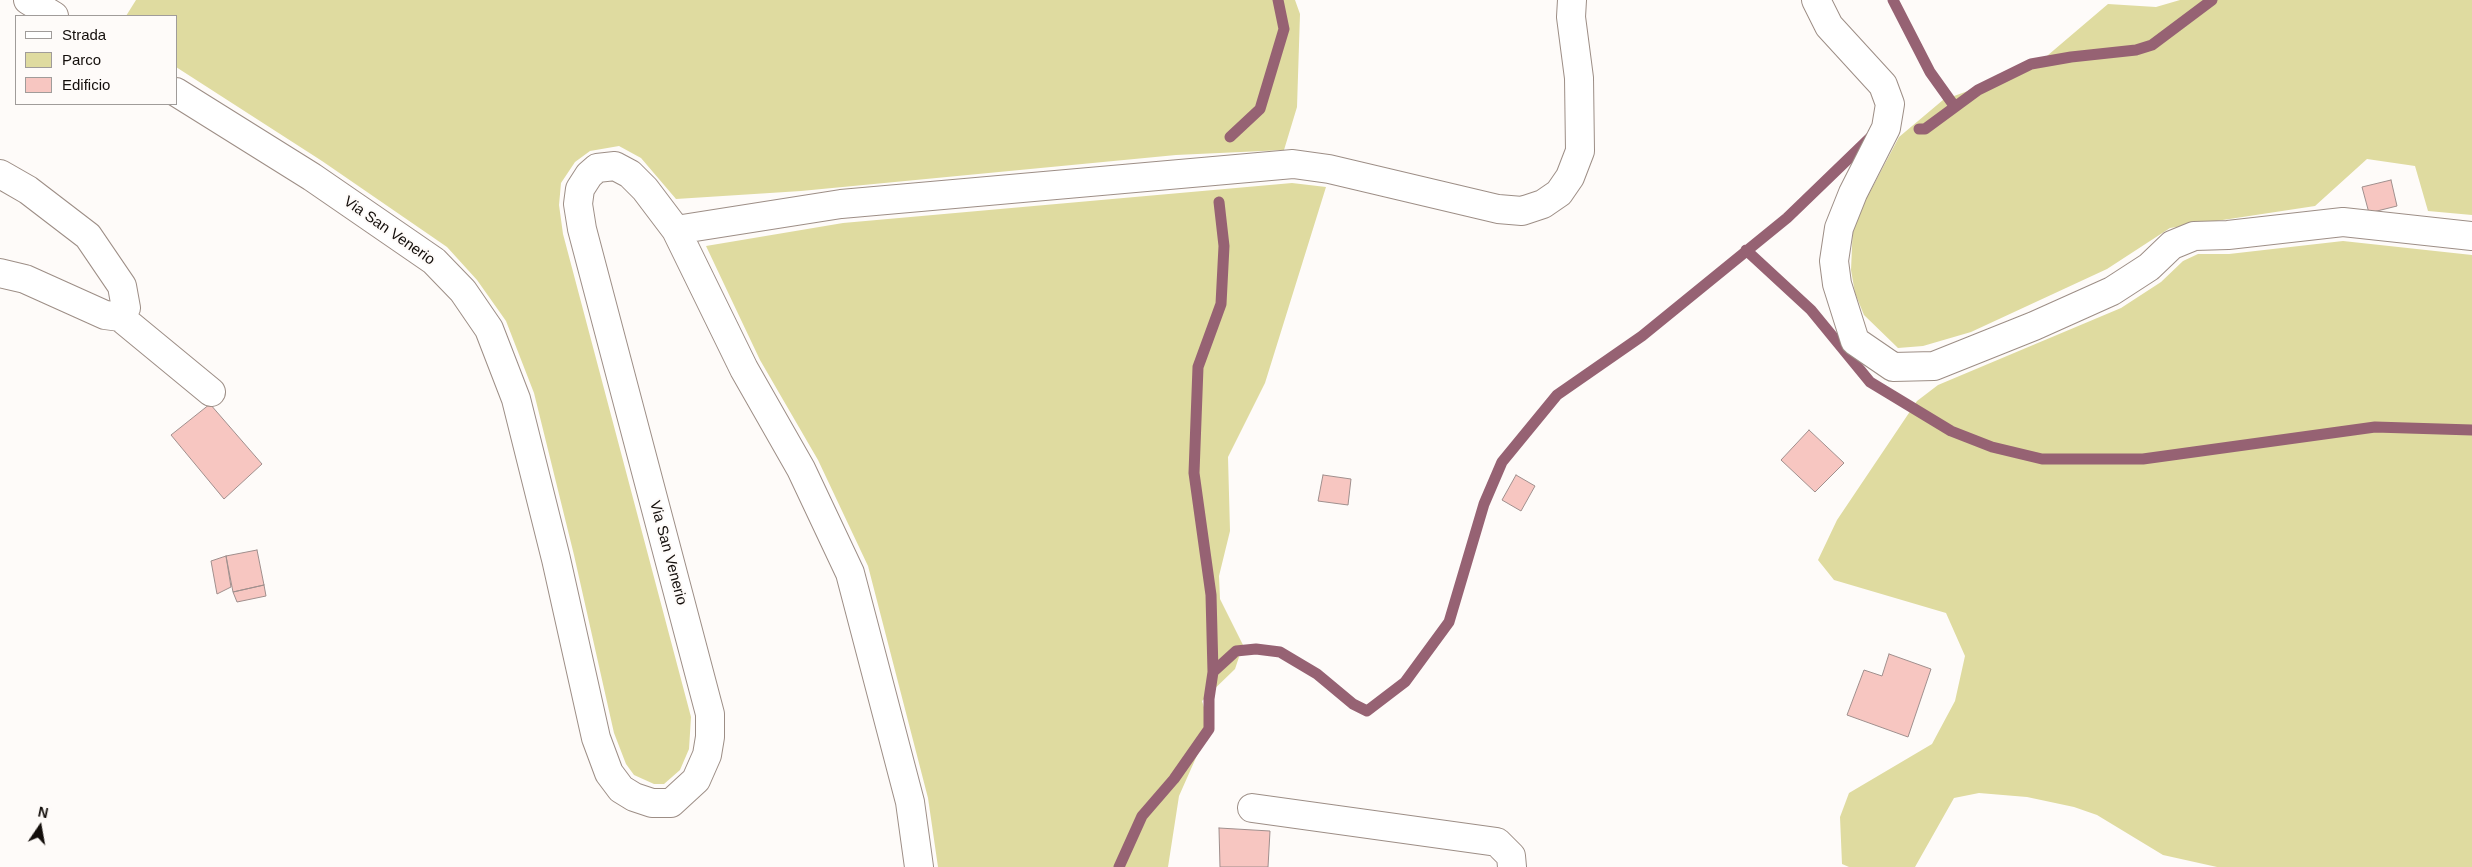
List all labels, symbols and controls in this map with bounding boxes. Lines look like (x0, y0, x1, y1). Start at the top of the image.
legend (15, 15, 178, 105)
text: Strada (62, 26, 106, 43)
text: Parco (62, 51, 101, 68)
text: Edificio (62, 76, 110, 93)
street label: Via San Venerio (340, 193, 438, 269)
street label: Via San Venerio (645, 499, 691, 607)
north arrow (15, 802, 65, 852)
text: N (37, 803, 50, 821)

